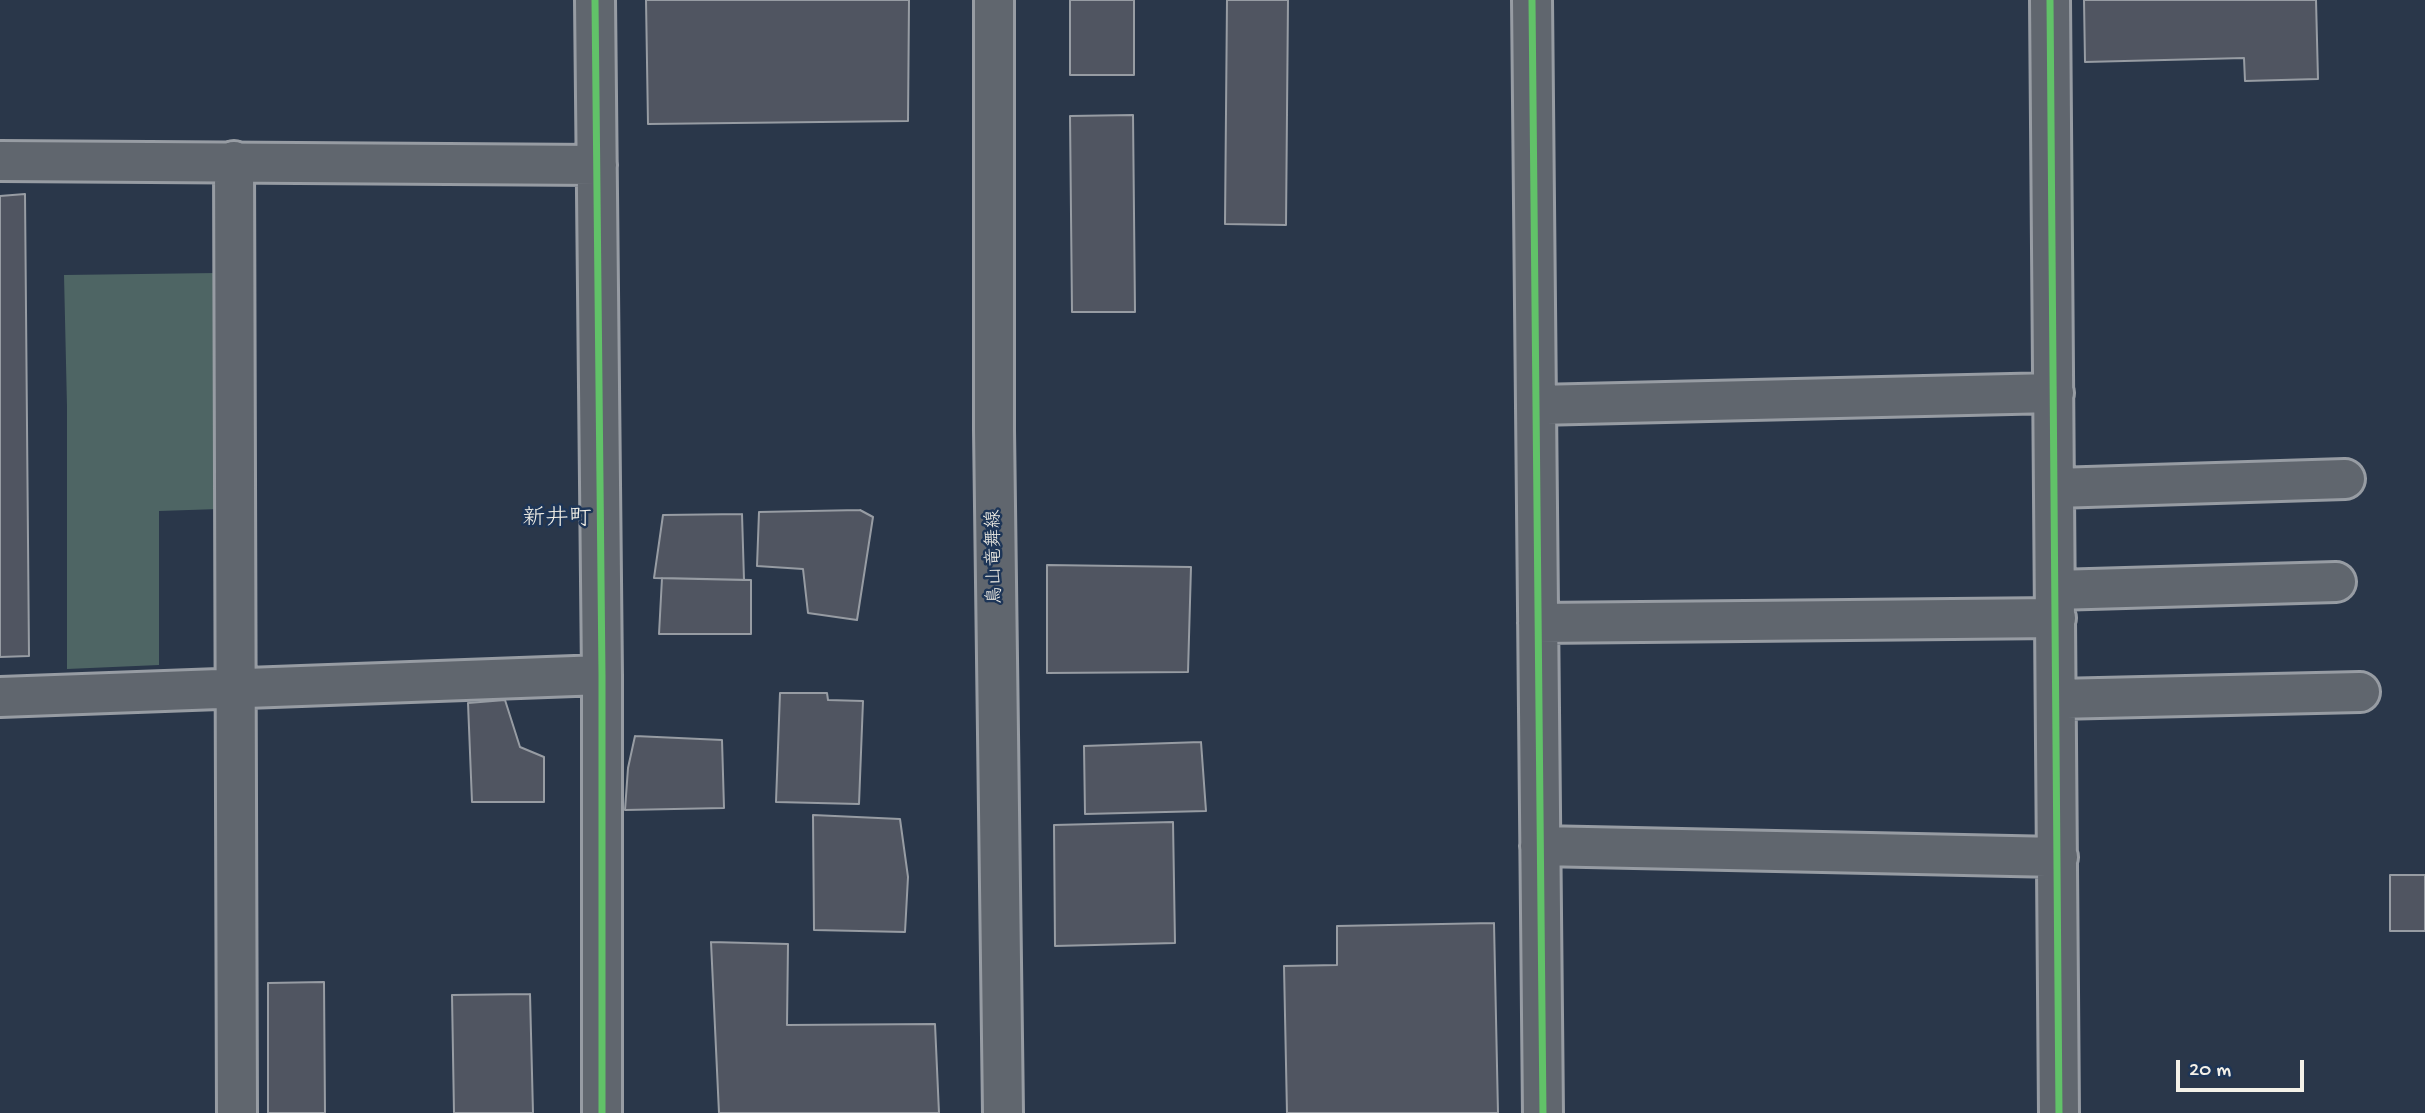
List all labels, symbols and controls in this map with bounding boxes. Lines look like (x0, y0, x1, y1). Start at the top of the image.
district label: 新井町 (523, 506, 591, 534)
street label: 鳥山竜舞線 (984, 509, 1008, 605)
scale bar (2180, 1046, 2308, 1090)
text: 20 m (2189, 1059, 2231, 1084)

